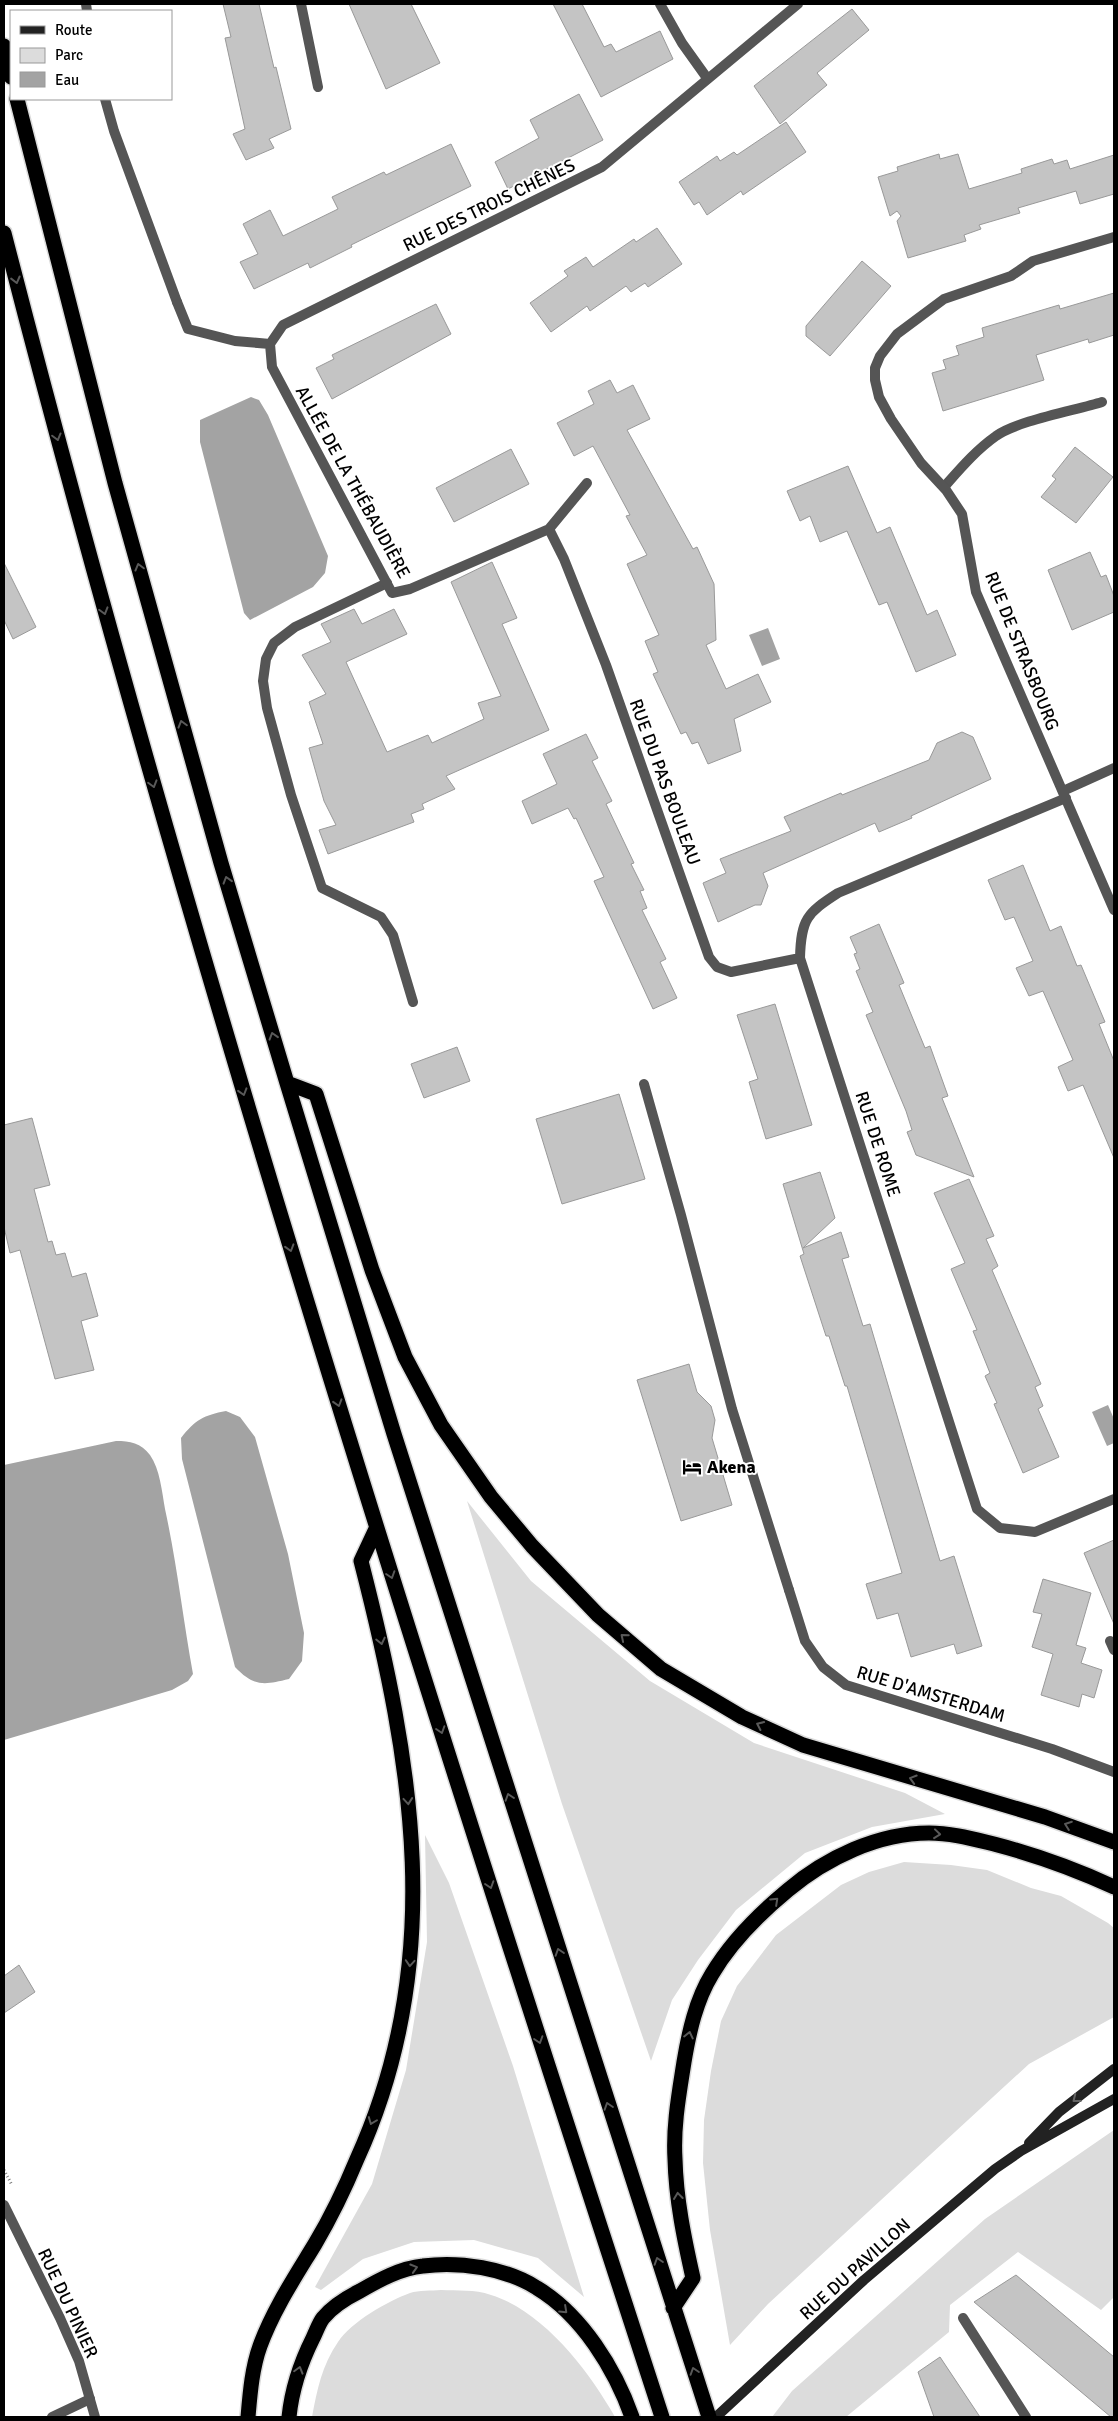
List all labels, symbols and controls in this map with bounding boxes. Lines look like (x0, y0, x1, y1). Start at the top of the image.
legend (10, 10, 172, 100)
text: Route (55, 21, 92, 39)
text: Parc (55, 46, 83, 64)
text: Eau (55, 71, 79, 89)
street label: RUE DES TROIS CHÊNES (399, 154, 579, 256)
one-way arrow (10, 276, 21, 285)
street label: ALLÉE DE LA THÉBAUDIÈRE (291, 382, 415, 582)
one-way arrow (51, 433, 61, 441)
one-way arrow (134, 564, 144, 572)
street label: RUE DE STRASBOURG (980, 568, 1064, 734)
one-way arrow (98, 607, 109, 616)
street label: RUE DU PAS BOULEAU (625, 696, 705, 868)
one-way arrow (178, 720, 188, 728)
one-way arrow (148, 780, 158, 788)
one-way arrow (222, 877, 232, 885)
one-way arrow (268, 1032, 278, 1041)
one-way arrow (237, 1087, 247, 1096)
street label: RUE DE ROME (851, 1088, 905, 1200)
one-way arrow (284, 1243, 294, 1251)
one-way arrow (332, 1398, 342, 1406)
hotel icon: Akena (681, 1456, 703, 1478)
place label: Akena (707, 1456, 756, 1478)
one-way arrow (386, 1570, 396, 1579)
one-way arrow (621, 1634, 630, 1643)
one-way arrow (375, 1637, 386, 1646)
street label: RUE D'AMSTERDAM (854, 1661, 1008, 1727)
one-way arrow (756, 1721, 765, 1731)
one-way arrow (435, 1725, 445, 1734)
one-way arrow (909, 1775, 917, 1785)
one-way arrow (505, 1793, 515, 1801)
one-way arrow (403, 1797, 414, 1805)
one-way arrow (1065, 1821, 1073, 1831)
one-way arrow (933, 1828, 941, 1839)
one-way arrow (484, 1880, 494, 1888)
one-way arrow (770, 1898, 779, 1907)
one-way arrow (554, 1948, 564, 1956)
one-way arrow (405, 1960, 416, 1968)
one-way arrow (683, 2031, 694, 2040)
one-way arrow (534, 2035, 544, 2043)
one-way arrow (1073, 2093, 1082, 2101)
one-way arrow (604, 2103, 614, 2111)
one-way arrow (368, 2116, 379, 2125)
one-way arrow (673, 2192, 684, 2200)
street label: RUE DU PAVILLON (795, 2214, 915, 2324)
street label: RUE DU PINIER (33, 2245, 103, 2361)
one-way arrow (653, 2257, 663, 2266)
one-way arrow (410, 2264, 418, 2274)
one-way arrow (559, 2305, 568, 2314)
one-way arrow (293, 2366, 303, 2374)
one-way arrow (689, 2367, 699, 2376)

